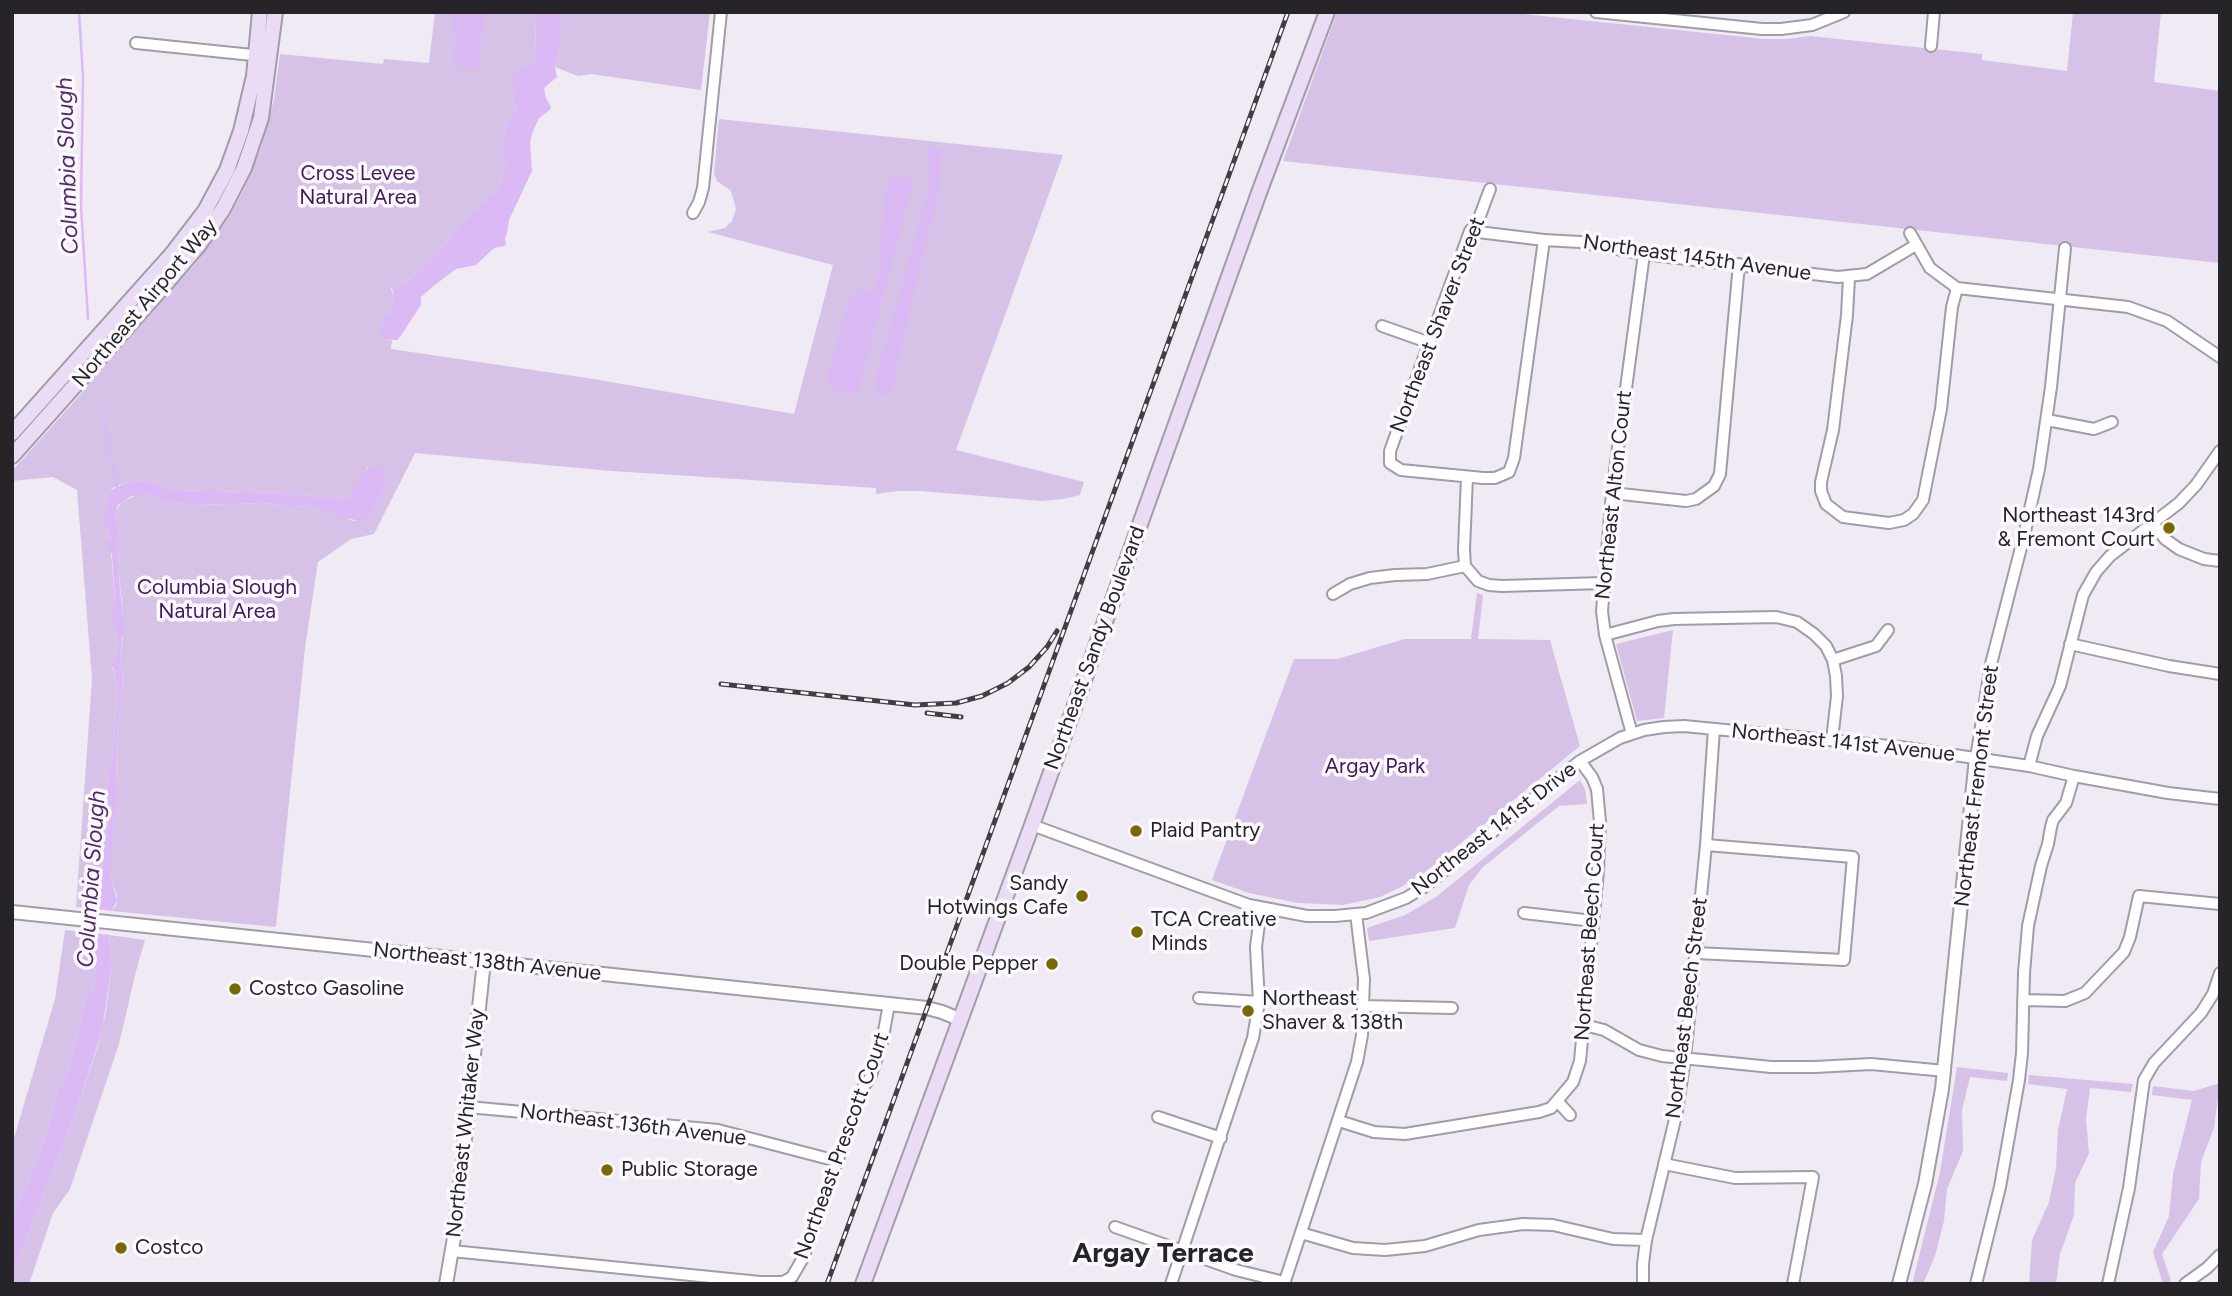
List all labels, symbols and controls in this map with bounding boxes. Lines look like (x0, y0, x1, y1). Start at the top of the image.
water label: Columbia Slough (51, 77, 85, 255)
park label: Cross Levee Natural Area (299, 161, 417, 211)
street label: Northeast Airport Way (67, 214, 223, 392)
street label: Northeast Shaver Street (1385, 214, 1491, 436)
street label: Northeast 145th Avenue (1581, 230, 1813, 286)
street label: Northeast Alton Court (1590, 389, 1638, 601)
place label: Northeast 143rd & Fremont Court (1998, 503, 2155, 553)
marker: Northeast 143rd & Fremont Court (2161, 520, 2177, 536)
street label: Northeast Sandy Boulevard (1039, 523, 1151, 773)
park label: Columbia Slough Natural Area (137, 575, 297, 625)
street label: Northeast Fremont Street (1950, 664, 2004, 908)
street label: Northeast 141st Avenue (1730, 719, 1956, 767)
park label: Argay Park (1325, 754, 1425, 780)
street label: Northeast 141st Drive (1407, 757, 1581, 901)
water label: Columbia Slough (72, 790, 112, 968)
place label: Plaid Pantry (1150, 818, 1260, 844)
street label: Northeast Beech Court (1570, 822, 1610, 1042)
marker: Plaid Pantry (1128, 823, 1144, 839)
place label: Sandy Hotwings Cafe (927, 871, 1068, 921)
marker: Sandy Hotwings Cafe (1074, 888, 1090, 904)
street label: Northeast Beech Street (1661, 896, 1713, 1120)
place label: TCA Creative Minds (1151, 907, 1277, 957)
marker: TCA Creative Minds (1129, 924, 1145, 940)
street label: Northeast 138th Avenue (372, 937, 602, 987)
place label: Double Pepper (899, 951, 1038, 977)
marker: Double Pepper (1044, 956, 1060, 972)
place label: Costco Gasoline (249, 976, 404, 1002)
marker: Costco Gasoline (227, 981, 243, 997)
place label: Northeast Shaver & 138th (1262, 986, 1403, 1036)
marker: Northeast Shaver & 138th (1240, 1003, 1256, 1019)
street label: Northeast Whitaker Way (441, 1007, 491, 1239)
street label: Northeast Prescott Court (789, 1029, 895, 1263)
street label: Northeast 136th Avenue (518, 1099, 748, 1151)
place label: Public Storage (621, 1157, 758, 1183)
marker: Public Storage (599, 1162, 615, 1178)
place label: Costco (135, 1235, 204, 1261)
district label: Argay Terrace (1072, 1237, 1254, 1271)
marker: Costco (113, 1240, 129, 1256)

